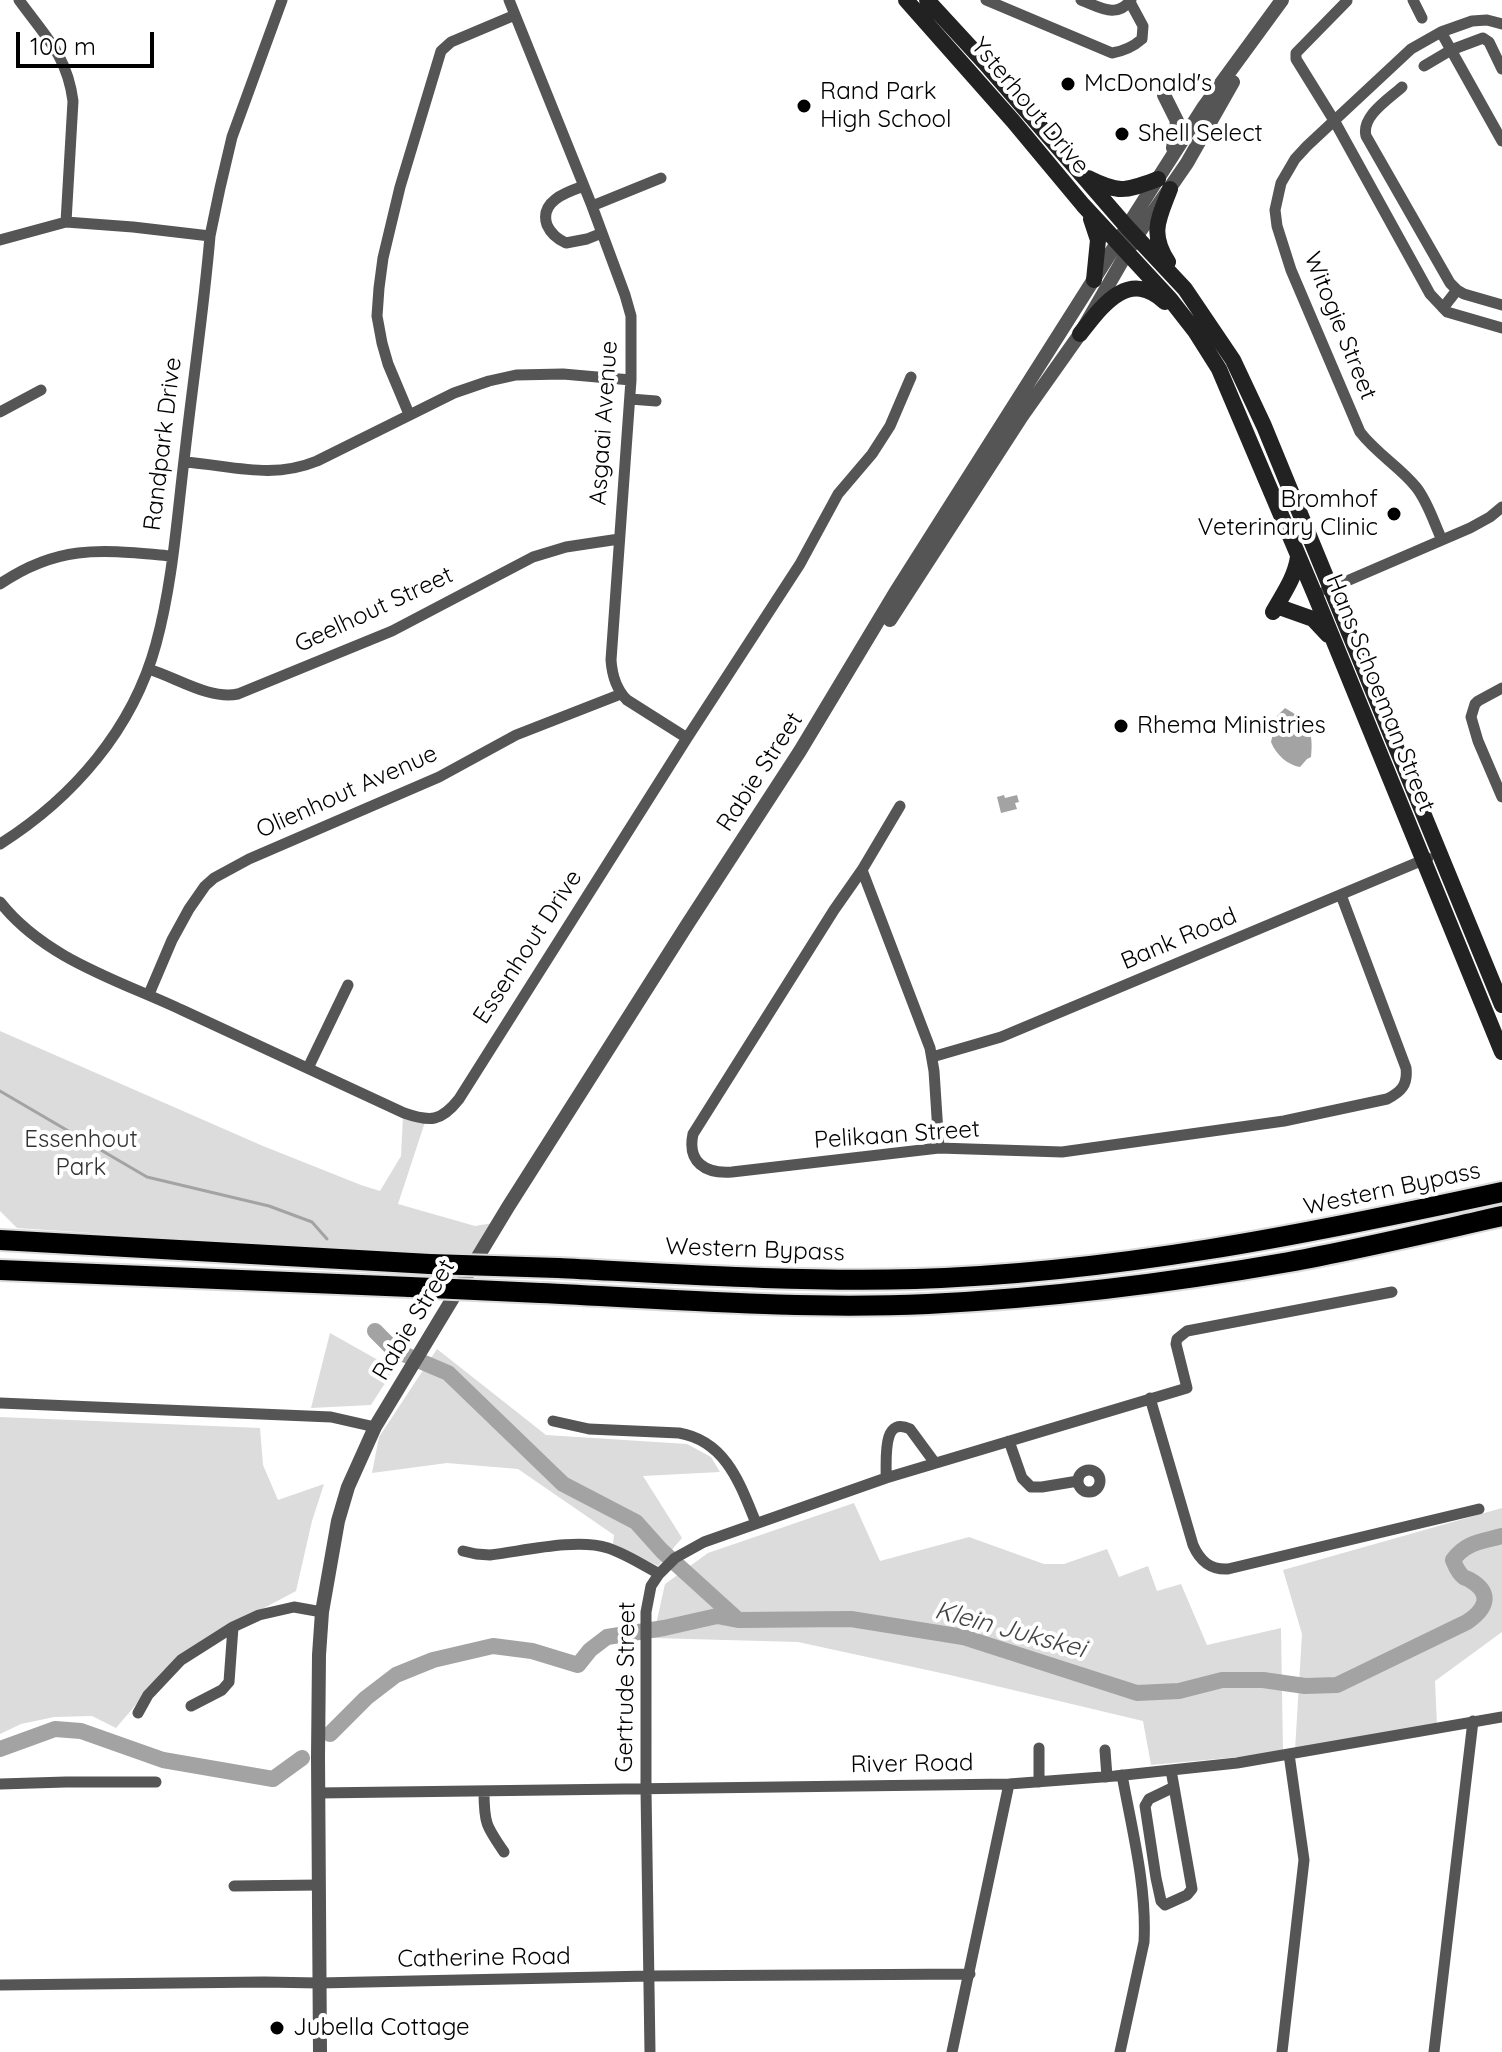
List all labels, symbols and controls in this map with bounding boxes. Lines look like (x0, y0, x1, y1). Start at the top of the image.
scale bar (20, 16, 158, 66)
text: 100 m (30, 31, 96, 61)
street label: Ysterhout Drive (965, 32, 1095, 180)
place label: McDonald's (1084, 70, 1212, 98)
marker: McDonald's (1059, 75, 1077, 93)
place label: Rand Park High School (820, 78, 952, 134)
marker: Rand Park High School (795, 97, 813, 115)
place label: Shell Select (1138, 120, 1263, 148)
marker: Shell Select (1113, 125, 1131, 143)
street label: Witogie Street (1297, 248, 1383, 404)
street label: Asgaai Avenue (584, 340, 624, 506)
street label: Randpark Drive (138, 356, 188, 532)
place label: Bromhof Veterinary Clinic (1197, 486, 1378, 542)
marker: Bromhof Veterinary Clinic (1385, 505, 1403, 523)
street label: Geelhout Street (290, 561, 458, 659)
street label: Hans Schoeman Street (1319, 570, 1441, 816)
street label: Rabie Street (711, 707, 809, 837)
place label: Rhema Ministries (1137, 712, 1326, 740)
marker: Rhema Ministries (1112, 717, 1130, 735)
street label: Olienhout Avenue (252, 739, 442, 845)
street label: Essenhout Drive (468, 865, 588, 1029)
street label: Bank Road (1117, 902, 1241, 976)
street label: Pelikaan Street (813, 1115, 981, 1155)
park label: Essenhout Park (24, 1126, 138, 1182)
street label: Western Bypass (1301, 1156, 1483, 1222)
street label: Western Bypass (665, 1232, 845, 1268)
street label: Rabie Street (367, 1254, 461, 1386)
water label: Klein Jukskei (931, 1595, 1089, 1665)
street label: Gertrude Street (610, 1601, 642, 1773)
street label: River Road (850, 1749, 974, 1779)
street label: Catherine Road (397, 1942, 571, 1974)
place label: Jubella Cottage (293, 2014, 470, 2042)
marker: Jubella Cottage (268, 2019, 286, 2037)

